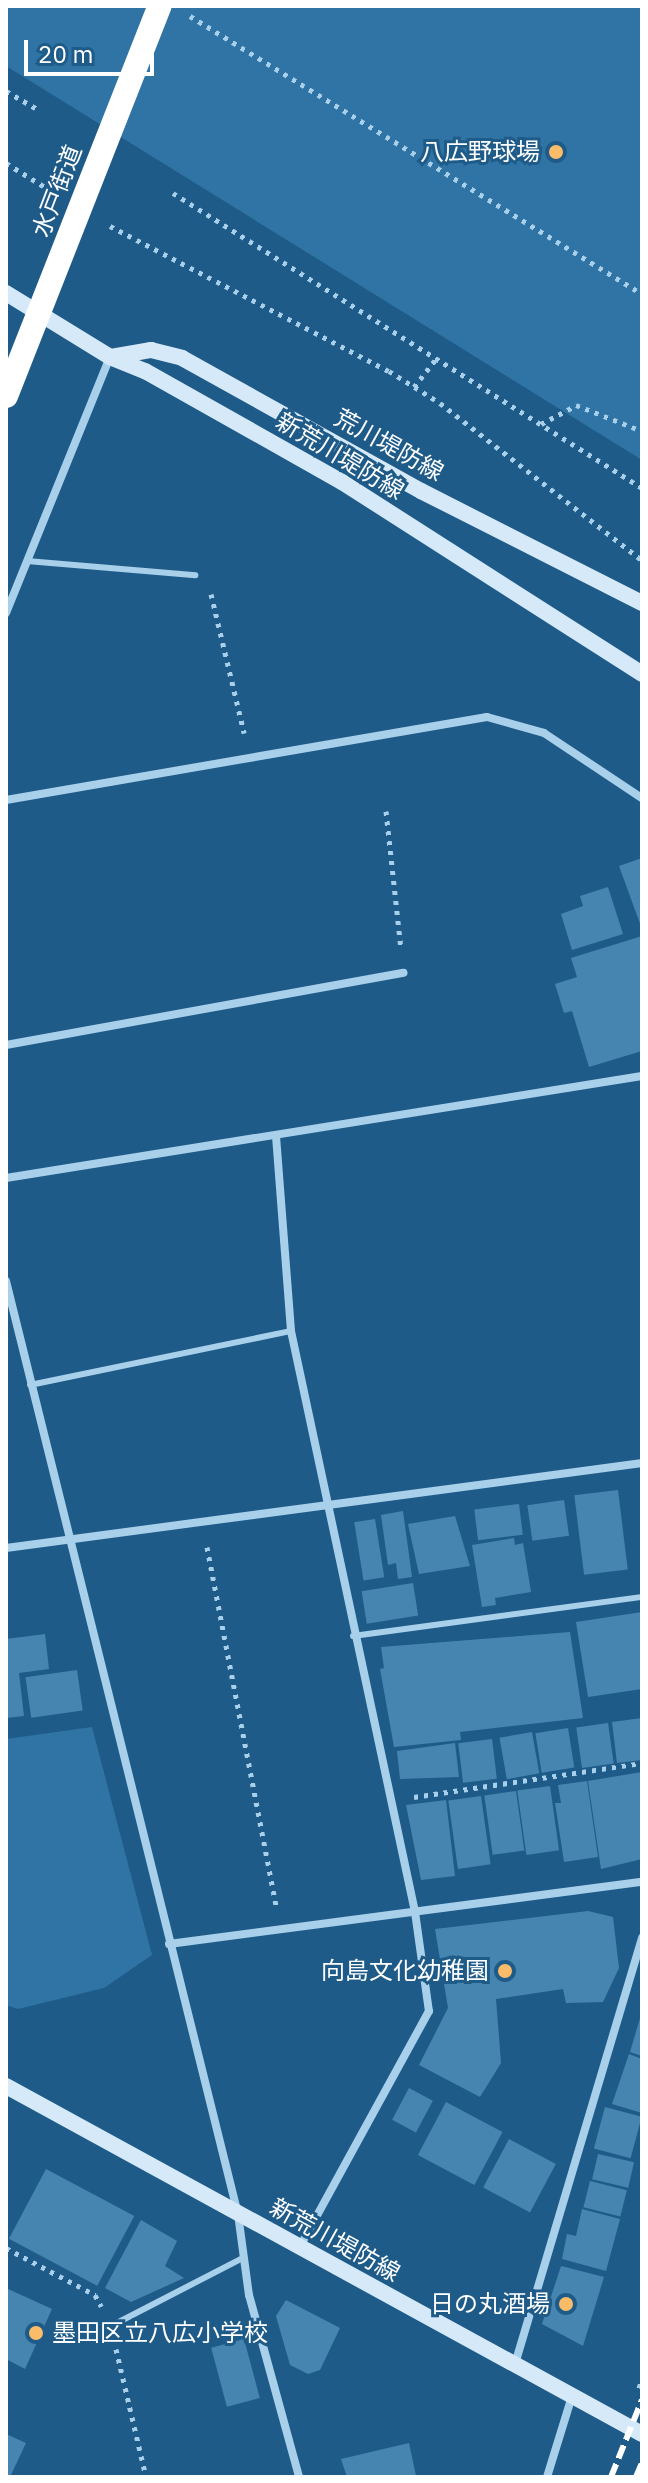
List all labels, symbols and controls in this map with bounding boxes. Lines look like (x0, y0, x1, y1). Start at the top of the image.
scale bar (28, 24, 158, 74)
text: 20 m (38, 38, 93, 70)
place label: 八広野球場 (420, 138, 540, 166)
street label: 水戸街道 (26, 141, 88, 241)
marker: 八広野球場 (547, 143, 565, 161)
street label: 荒川堤防線 (330, 403, 448, 487)
street label: 新荒川堤防線 (271, 407, 409, 505)
place label: 向島文化幼稚園 (321, 1957, 489, 1985)
marker: 向島文化幼稚園 (496, 1962, 514, 1980)
street label: 新荒川堤防線 (265, 2192, 405, 2288)
place label: 日の丸酒場 (430, 2290, 550, 2318)
marker: 日の丸酒場 (557, 2295, 575, 2313)
place label: 墨田区立八広小学校 (52, 2319, 268, 2347)
marker: 墨田区立八広小学校 (27, 2324, 45, 2342)

